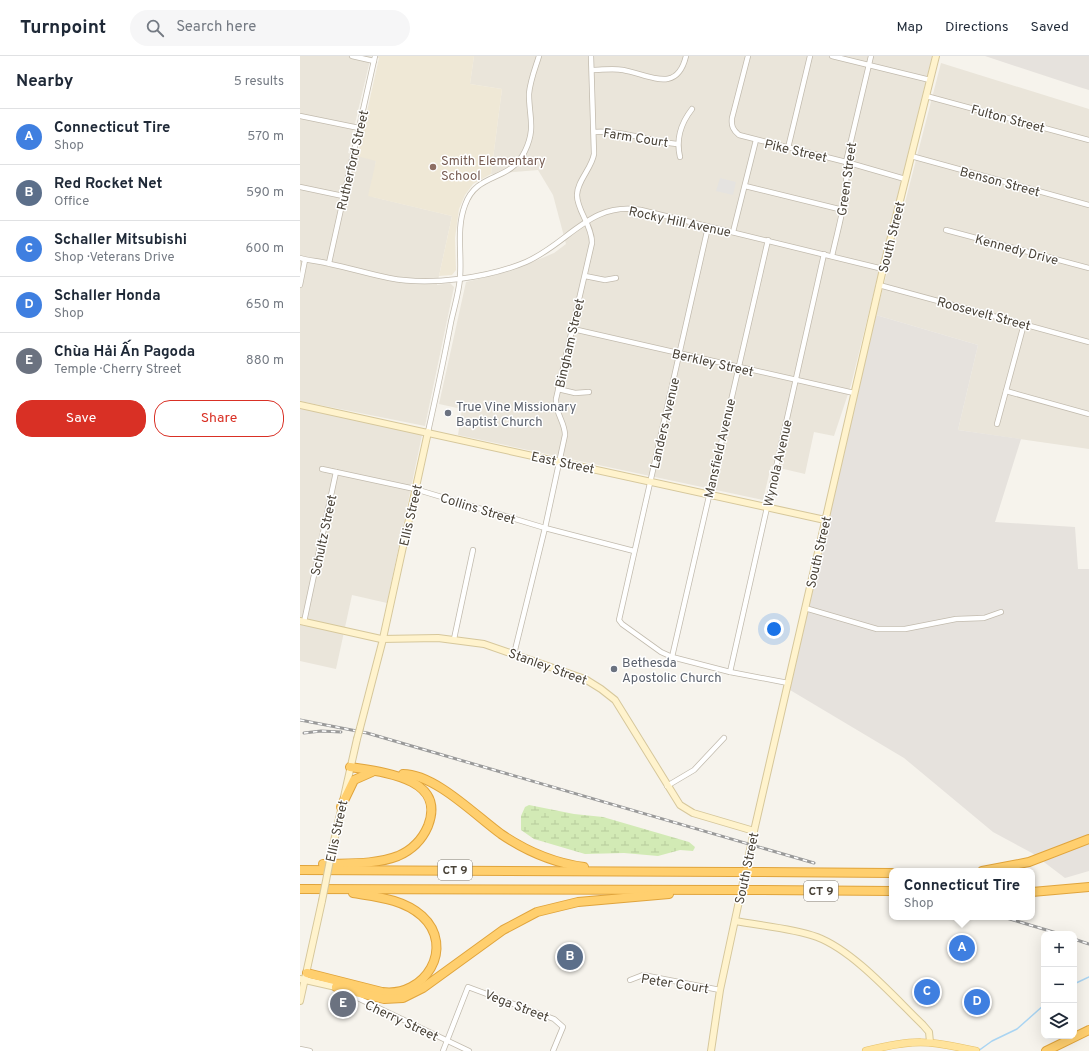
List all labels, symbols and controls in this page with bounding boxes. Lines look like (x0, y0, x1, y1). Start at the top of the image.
search box (130, 10, 410, 46)
text: Turnpoint (20, 16, 106, 40)
icon: search (144, 17, 166, 39)
text: Search here (176, 18, 256, 37)
text: Map (897, 19, 923, 36)
text: Directions (945, 19, 1009, 36)
text: Saved (1031, 19, 1069, 36)
text: Nearby (16, 71, 73, 93)
text: 5 results (234, 74, 284, 90)
street label: Fulton Street (969, 102, 1046, 137)
street label: Rutherford Street (335, 109, 373, 212)
text: Connecticut Tire (54, 119, 170, 138)
street label: Farm Court (602, 126, 669, 152)
text: A (24, 129, 34, 145)
text: 570 m (247, 129, 284, 145)
street label: Pike Street (763, 137, 829, 167)
text: Shop (54, 138, 84, 154)
street label: Green Street (835, 141, 861, 217)
place label: Smith Elementary School (441, 154, 546, 185)
marker: Smith Elementary School (428, 162, 438, 172)
street label: Benson Street (958, 165, 1041, 201)
text: Red Rocket Net (54, 175, 162, 194)
text: B (25, 185, 33, 201)
text: 590 m (246, 185, 284, 201)
text: Office (54, 194, 89, 210)
street label: South Street (876, 200, 910, 275)
street label: Rocky Hill Avenue (627, 204, 732, 242)
text: Schaller Mitsubishi (54, 231, 187, 250)
street label: Kennedy Drive (973, 232, 1060, 270)
text: C (25, 241, 33, 257)
text: 600 m (246, 241, 284, 257)
text: Shop · Veterans Drive (54, 250, 175, 266)
text: Schaller Honda (54, 287, 161, 306)
street label: Roosevelt Street (935, 295, 1032, 335)
text: D (24, 297, 34, 313)
text: 650 m (246, 297, 284, 313)
street label: Bingham Street (553, 297, 589, 390)
text: Shop (54, 306, 84, 322)
text: Chùa Hải Ấn Pagoda (54, 343, 195, 362)
street label: Berkley Street (670, 347, 755, 381)
text: E (25, 353, 33, 369)
text: 880 m (246, 353, 284, 369)
text: Temple · Cherry Street (54, 362, 182, 378)
street label: Landers Avenue (648, 376, 684, 471)
street label: Mansfield Avenue (702, 397, 740, 500)
button: Save (16, 400, 146, 437)
button: Share (154, 400, 284, 437)
place label: True Vine Missionary Baptist Church (456, 400, 576, 431)
marker: True Vine Missionary Baptist Church (443, 408, 453, 418)
street label: Wynola Avenue (761, 418, 797, 509)
street label: East Street (529, 449, 596, 478)
street label: Ellis Street (397, 483, 427, 548)
street label: Collins Street (438, 491, 517, 529)
street label: Schultz Street (309, 493, 341, 577)
street label: South Street (804, 515, 836, 590)
your location (764, 619, 784, 639)
street label: Stanley Street (506, 646, 589, 690)
place label: Bethesda Apostolic Church (622, 656, 721, 687)
marker: Bethesda Apostolic Church (609, 664, 619, 674)
street label: Ellis Street (324, 799, 352, 864)
street label: South Street (733, 831, 763, 906)
road number: CT 9 (438, 860, 472, 880)
popup (889, 868, 1035, 920)
text: Connecticut Tire (904, 877, 1020, 896)
road number: CT 9 (804, 881, 838, 901)
text: Shop (904, 896, 934, 912)
map controls (1041, 931, 1077, 1039)
button: + (1041, 931, 1077, 967)
pin: A (949, 933, 975, 963)
pin: B (557, 942, 583, 972)
button: − (1041, 967, 1077, 1003)
street label: Peter Court (640, 972, 710, 998)
pin: C (914, 977, 940, 1007)
street label: Vega Street (482, 987, 551, 1026)
pin: D (964, 987, 990, 1017)
pin: E (330, 989, 356, 1019)
street label: Cherry Street (362, 998, 440, 1046)
button: layers (1041, 1003, 1077, 1039)

